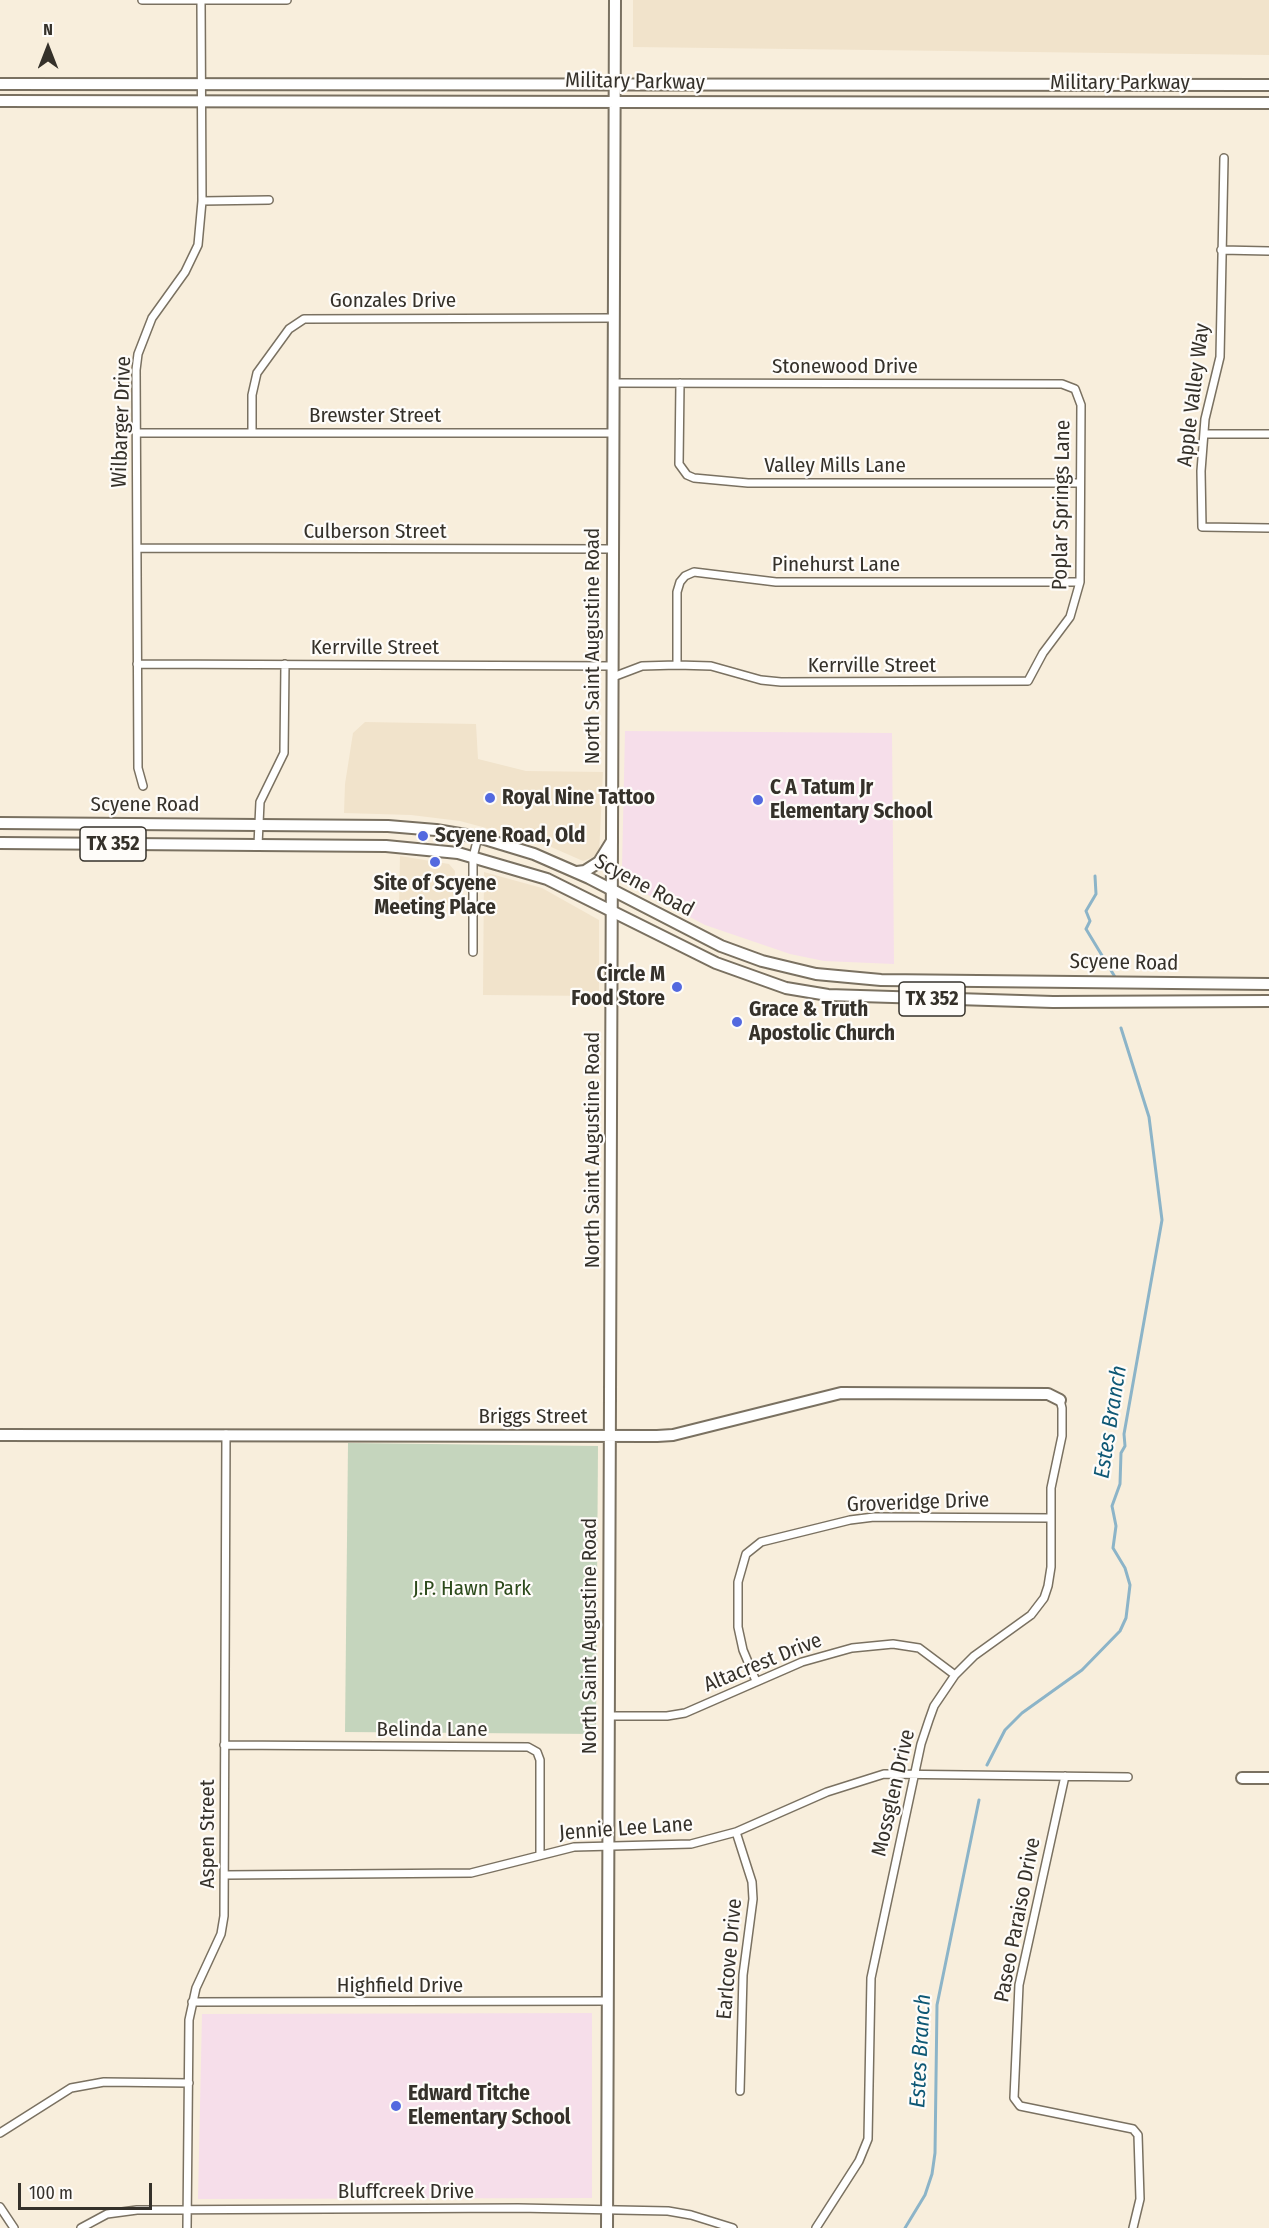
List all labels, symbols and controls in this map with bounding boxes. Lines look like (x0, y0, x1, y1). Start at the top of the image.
north arrow (18, 18, 78, 78)
text: N (43, 20, 53, 39)
street label: Military Parkway (565, 68, 705, 96)
street label: Military Parkway (1050, 70, 1190, 96)
street label: Gonzales Drive (330, 288, 456, 314)
street label: Apple Valley Way (1173, 322, 1215, 468)
street label: Stonewood Drive (772, 354, 918, 380)
street label: Wilbarger Drive (107, 356, 137, 488)
street label: Brewster Street (309, 403, 441, 429)
street label: Poplar Springs Lane (1048, 420, 1076, 590)
street label: Valley Mills Lane (764, 453, 906, 479)
street label: Culberson Street (303, 519, 447, 545)
street label: North Saint Augustine Road (580, 528, 606, 764)
street label: Pinehurst Lane (772, 552, 900, 578)
street label: Kerrville Street (311, 635, 439, 661)
street label: Kerrville Street (808, 653, 936, 679)
place label: C A Tatum Jr Elementary School (770, 775, 933, 825)
place label: Royal Nine Tattoo (502, 785, 655, 811)
marker: Royal Nine Tattoo (483, 791, 497, 805)
street label: Scyene Road (91, 792, 199, 818)
marker: C A Tatum Jr Elementary School (751, 793, 765, 807)
place label: Scyene Road, Old (435, 823, 585, 849)
road number: TX 352 (80, 827, 146, 861)
marker: Scyene Road, Old (416, 829, 430, 843)
street label: Scyene Road (590, 849, 698, 923)
marker: Site of Scyene Meeting Place (428, 855, 442, 869)
place label: Site of Scyene Meeting Place (373, 871, 497, 921)
street label: Scyene Road (1069, 949, 1179, 977)
place label: Circle M Food Store (571, 962, 665, 1012)
marker: Circle M Food Store (670, 980, 684, 994)
road number: TX 352 (899, 982, 965, 1016)
place label: Grace & Truth Apostolic Church (749, 997, 895, 1047)
marker: Grace & Truth Apostolic Church (730, 1015, 744, 1029)
street label: North Saint Augustine Road (580, 1032, 606, 1268)
water label: Estes Branch (1089, 1364, 1133, 1480)
street label: Briggs Street (478, 1404, 588, 1430)
street label: Groveridge Drive (846, 1488, 990, 1518)
street label: North Saint Augustine Road (577, 1518, 603, 1754)
park label: J.P. Hawn Park (413, 1576, 531, 1602)
street label: Altacrest Drive (700, 1628, 826, 1698)
street label: Belinda Lane (376, 1717, 488, 1743)
street label: Mossglen Drive (867, 1727, 921, 1859)
street label: Aspen Street (195, 1779, 221, 1889)
street label: Jennie Lee Lane (558, 1812, 694, 1846)
street label: Paseo Paraiso Drive (990, 1836, 1046, 2004)
street label: Earlcove Drive (712, 1898, 748, 2020)
street label: Highfield Drive (337, 1973, 463, 1999)
water label: Estes Branch (905, 1993, 937, 2109)
place label: Edward Titche Elementary School (408, 2081, 571, 2131)
marker: Edward Titche Elementary School (389, 2099, 403, 2113)
scale bar (21, 2171, 154, 2209)
street label: Bluffcreek Drive (338, 2179, 474, 2205)
text: 100 m (29, 2182, 73, 2204)

